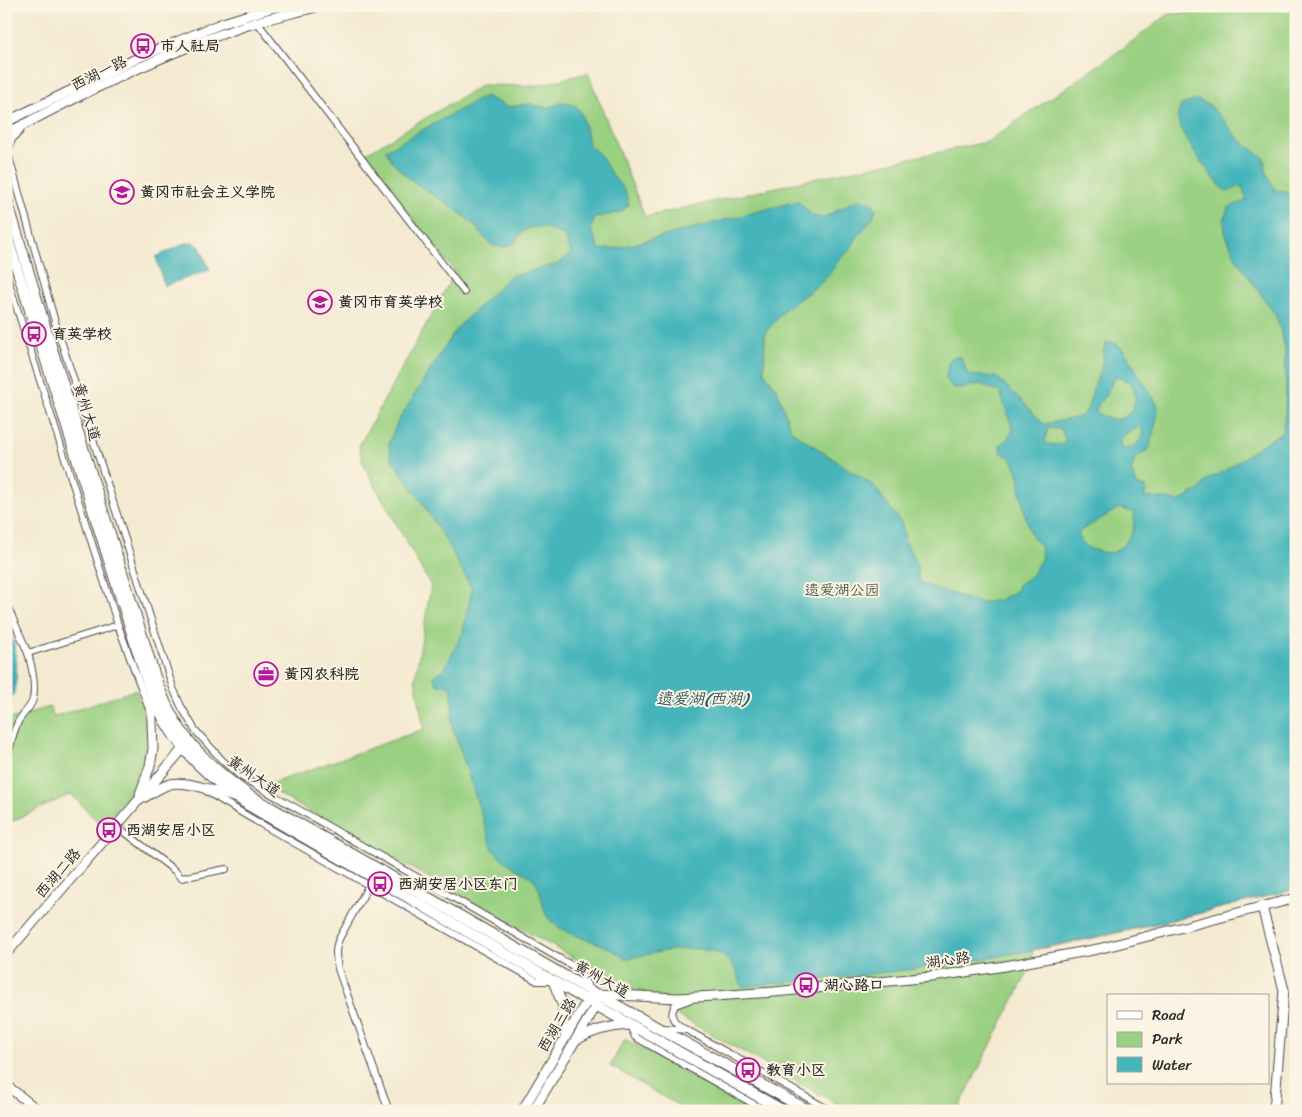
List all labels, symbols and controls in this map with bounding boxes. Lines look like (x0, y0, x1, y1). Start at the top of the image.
bus stop icon: 市人社局 (130, 33, 156, 59)
place label: 市人社局 (160, 33, 220, 59)
street label: 西湖一路 (66, 48, 132, 98)
school or university icon: 黄冈市社会主义学院 (109, 179, 135, 205)
place label: 黄冈市社会主义学院 (140, 179, 275, 205)
school or university icon: 黄冈市育英学校 (307, 289, 333, 315)
place label: 黄冈市育英学校 (338, 289, 443, 315)
bus stop icon: 育英学校 (21, 321, 47, 347)
place label: 育英学校 (52, 321, 112, 347)
street label: 黄州大道 (66, 380, 108, 444)
park label: 遗爱湖公园 (804, 577, 880, 603)
office icon: 黄冈农科院 (253, 661, 279, 687)
place label: 黄冈农科院 (284, 661, 359, 687)
water label: 遗爱湖(西湖) (656, 684, 751, 713)
street label: 黄州大道 (222, 748, 286, 804)
bus stop icon: 西湖安居小区 (96, 817, 122, 843)
place label: 西湖安居小区 (126, 817, 216, 843)
street label: 西湖二路 (29, 842, 87, 904)
bus stop icon: 西湖安居小区东门 (367, 871, 393, 897)
place label: 西湖安居小区东门 (398, 871, 518, 897)
street label: 湖心路 (924, 944, 972, 976)
street label: 黄州大道 (569, 953, 635, 1005)
bus stop icon: 湖心路口 (793, 972, 819, 998)
place label: 湖心路口 (824, 972, 884, 998)
street label: 西湖三路 (530, 993, 584, 1057)
legend (1107, 994, 1270, 1084)
text: Road (1152, 1002, 1185, 1028)
text: Park (1152, 1026, 1183, 1052)
text: Water (1152, 1052, 1192, 1078)
bus stop icon: 教育小区 (735, 1057, 761, 1083)
place label: 教育小区 (766, 1057, 826, 1083)

